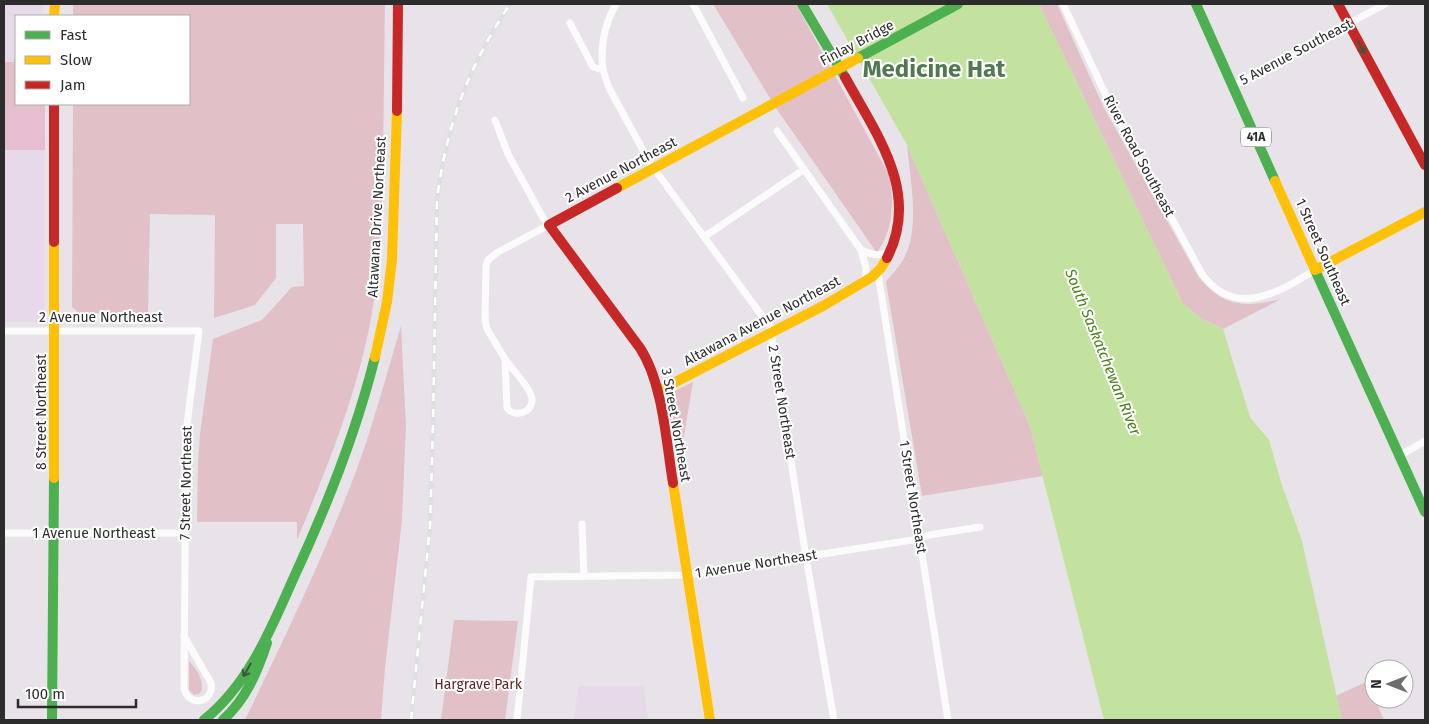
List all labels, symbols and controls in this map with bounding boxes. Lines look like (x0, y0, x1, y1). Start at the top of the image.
legend (15, 15, 190, 105)
street label: 5 Avenue Southeast (1237, 15, 1356, 89)
street label: Finlay Bridge (817, 16, 897, 70)
text: Fast (60, 26, 87, 44)
one-way arrow (1357, 39, 1366, 54)
text: Slow (60, 51, 92, 69)
district label: Medicine Hat (863, 55, 1006, 83)
text: Jam (60, 76, 86, 94)
street label: River Road Southeast (1100, 92, 1179, 221)
road number: 41A (1241, 128, 1271, 146)
street label: 2 Avenue Northeast (562, 133, 680, 207)
street label: Altawana Drive Northeast (364, 135, 390, 298)
street label: 1 Street Southeast (1292, 196, 1355, 309)
water label: South Saskatchewan River (1061, 265, 1145, 439)
street label: Altawana Avenue Northeast (681, 272, 844, 370)
street label: 2 Avenue Northeast (39, 309, 164, 326)
street label: 2 Street Northeast (765, 344, 800, 461)
street label: 8 Street Northeast (33, 353, 50, 470)
street label: 3 Street Northeast (658, 367, 695, 484)
street label: 7 Street Northeast (177, 425, 196, 540)
street label: 1 Street Northeast (896, 439, 930, 556)
street label: 1 Avenue Northeast (33, 525, 156, 542)
street label: 1 Avenue Northeast (694, 546, 819, 582)
north arrow (1364, 659, 1414, 709)
one-way arrow (242, 662, 252, 677)
scale bar (18, 676, 135, 708)
park label: Hargrave Park (434, 676, 523, 693)
text: N (1368, 679, 1385, 689)
text: 100 m (25, 685, 65, 703)

